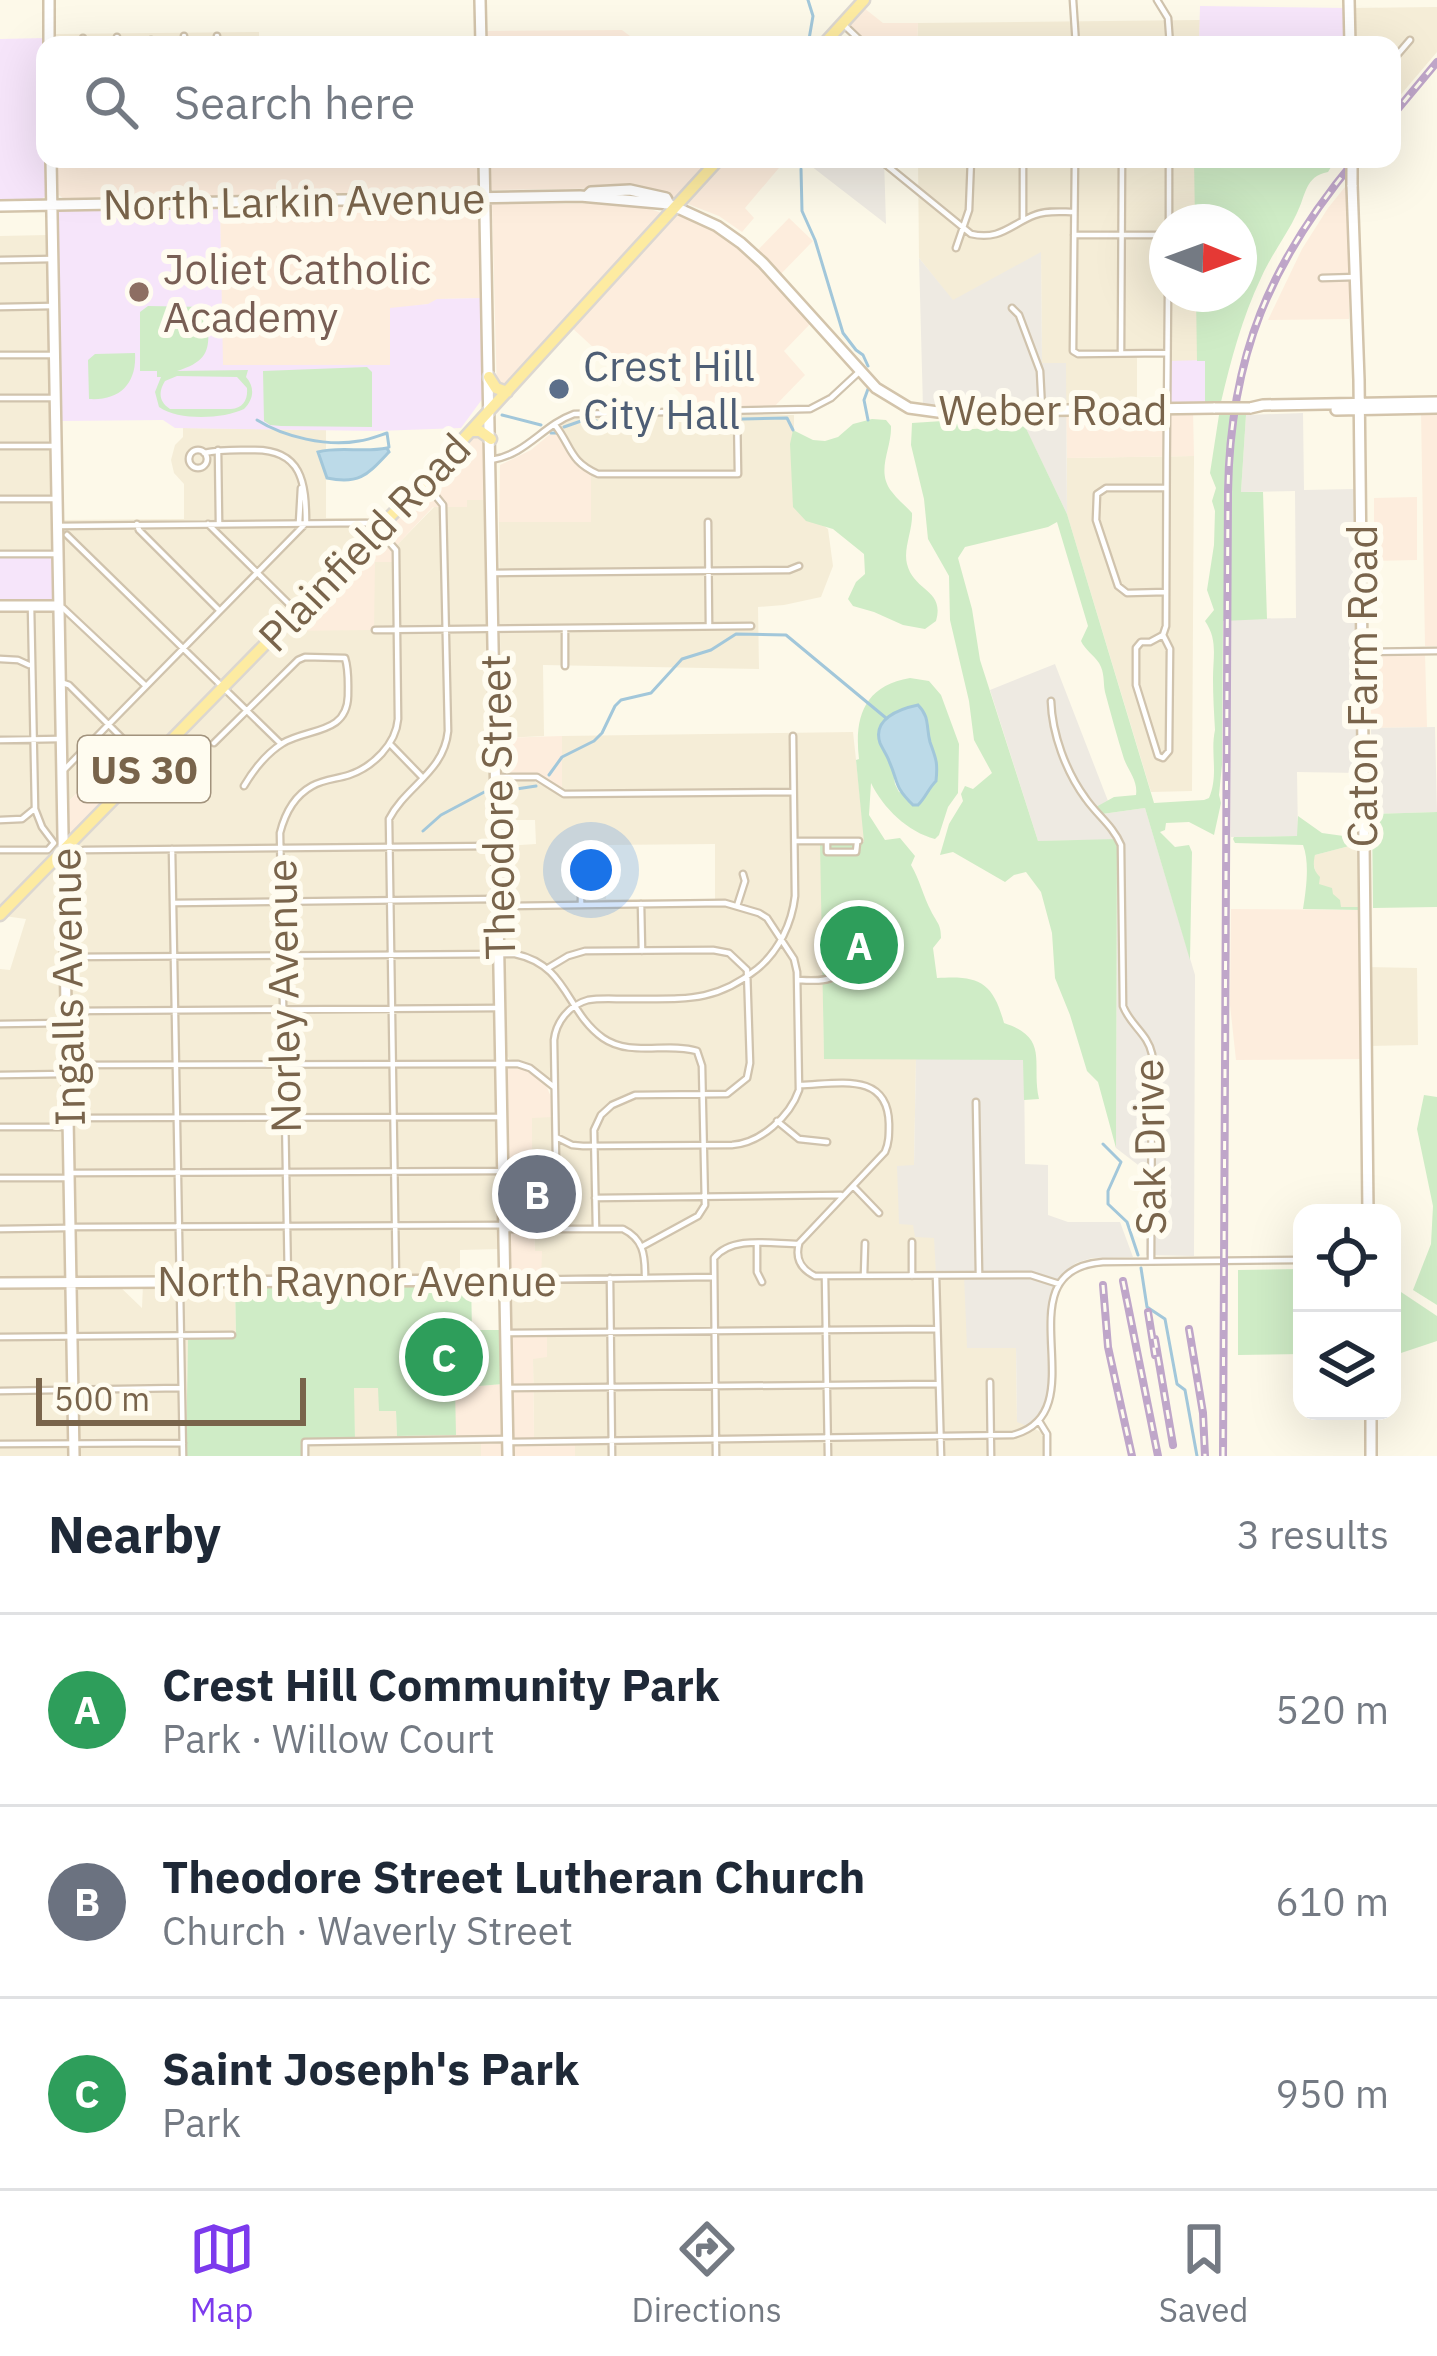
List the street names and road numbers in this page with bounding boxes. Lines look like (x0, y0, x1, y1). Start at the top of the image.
street label: North Larkin Avenue (102, 170, 486, 232)
street label: Weber Road (938, 382, 1168, 437)
street label: Plainfield Road (246, 421, 482, 663)
street label: Caton Farm Road (1334, 524, 1389, 848)
street label: Theodore Street (467, 654, 527, 960)
road number: US 30 (78, 736, 210, 802)
street label: Ingalls Avenue (37, 847, 97, 1127)
street label: Norley Avenue (253, 859, 313, 1133)
street label: Sak Drive (1120, 1058, 1178, 1236)
street label: North Raynor Avenue (157, 1253, 557, 1308)

